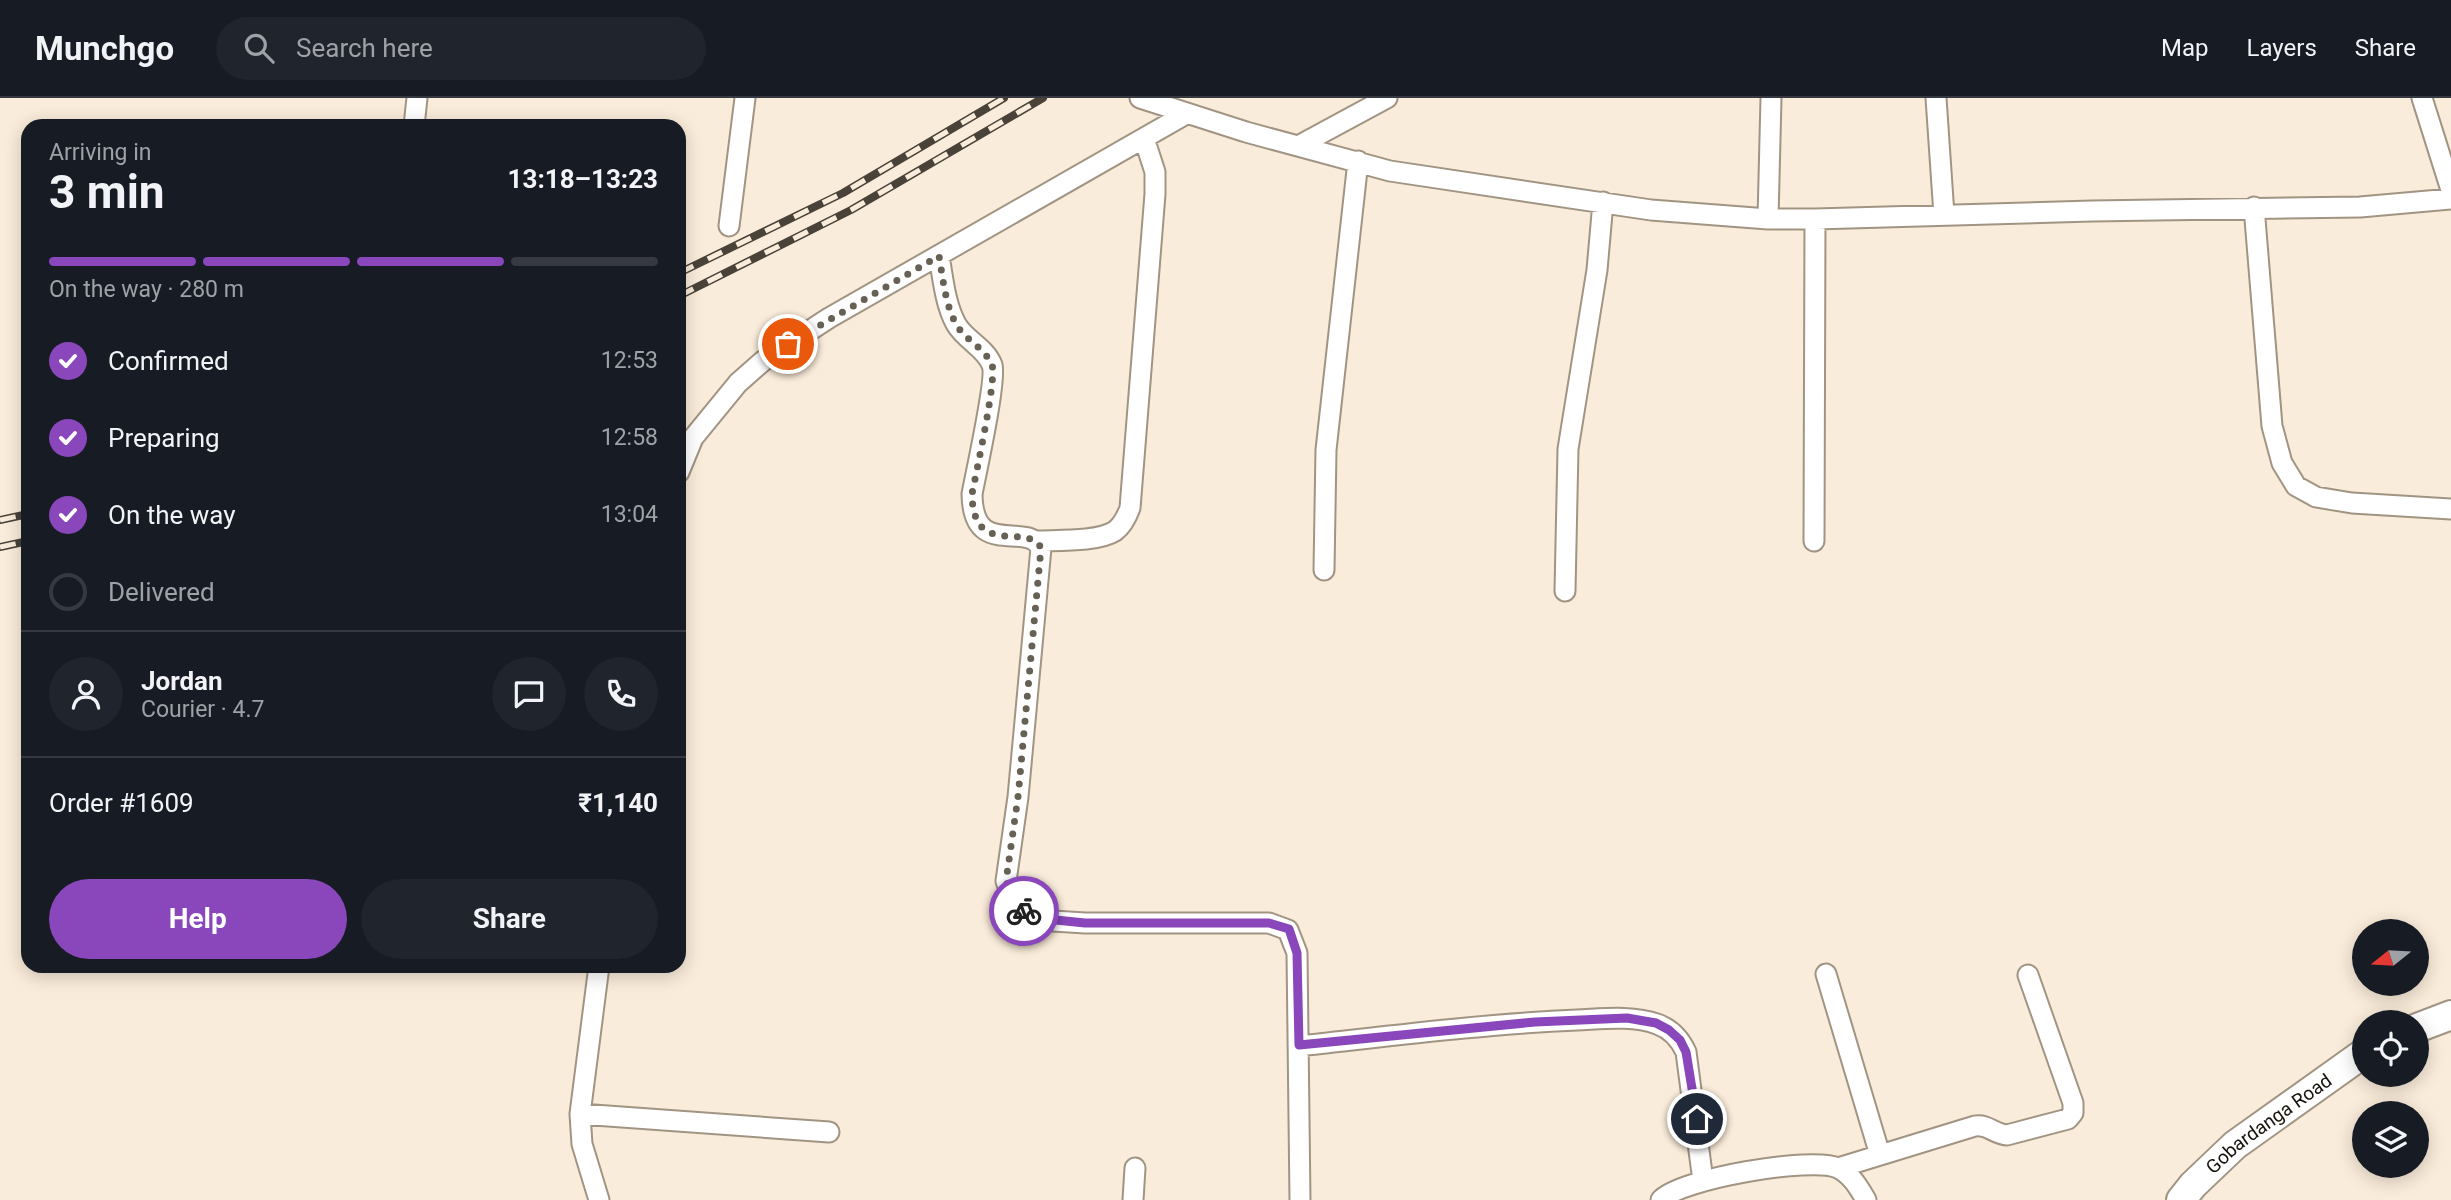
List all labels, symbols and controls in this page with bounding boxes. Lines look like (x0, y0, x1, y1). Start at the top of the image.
search box (216, 17, 706, 80)
text: Munchgo (35, 29, 174, 68)
icon: search (240, 29, 278, 67)
text: Search here (296, 33, 433, 63)
text: Map (2161, 34, 2209, 62)
text: Layers (2247, 34, 2317, 62)
text: Share (2355, 34, 2416, 62)
text: Arriving in (49, 139, 152, 166)
text: 13:18–13:23 (508, 164, 658, 194)
text: 3 min (49, 165, 165, 219)
text: On the way · 280 m (49, 276, 244, 303)
pin (758, 314, 818, 374)
icon: bag (769, 325, 807, 363)
icon: check (49, 342, 87, 380)
text: Confirmed (108, 346, 229, 376)
text: 12:53 (601, 347, 658, 374)
icon: check (49, 419, 87, 457)
text: Preparing (108, 423, 220, 453)
text: 12:58 (601, 424, 658, 451)
icon: check (49, 496, 87, 534)
text: On the way (108, 500, 236, 530)
text: 13:04 (601, 501, 658, 528)
text: Delivered (108, 577, 215, 607)
button: person (49, 657, 123, 731)
button: chat (492, 657, 566, 731)
button: phone (584, 657, 658, 731)
text: Jordan (141, 666, 223, 696)
text: Courier · 4.7 (141, 696, 264, 723)
text: Order #1609 (49, 788, 194, 818)
text: ₹1,140 (578, 788, 658, 818)
courier (989, 876, 1059, 946)
button: Help (49, 879, 347, 959)
button: Share (361, 879, 658, 959)
icon: bike (1005, 892, 1043, 930)
north arrow (2352, 919, 2429, 996)
map controls (2352, 919, 2429, 1178)
button: locate (2352, 1010, 2429, 1087)
street label: Gobardanga Road (2201, 1068, 2336, 1178)
pin (1667, 1089, 1727, 1149)
icon: home (1678, 1100, 1716, 1138)
button: layers (2352, 1101, 2429, 1178)

